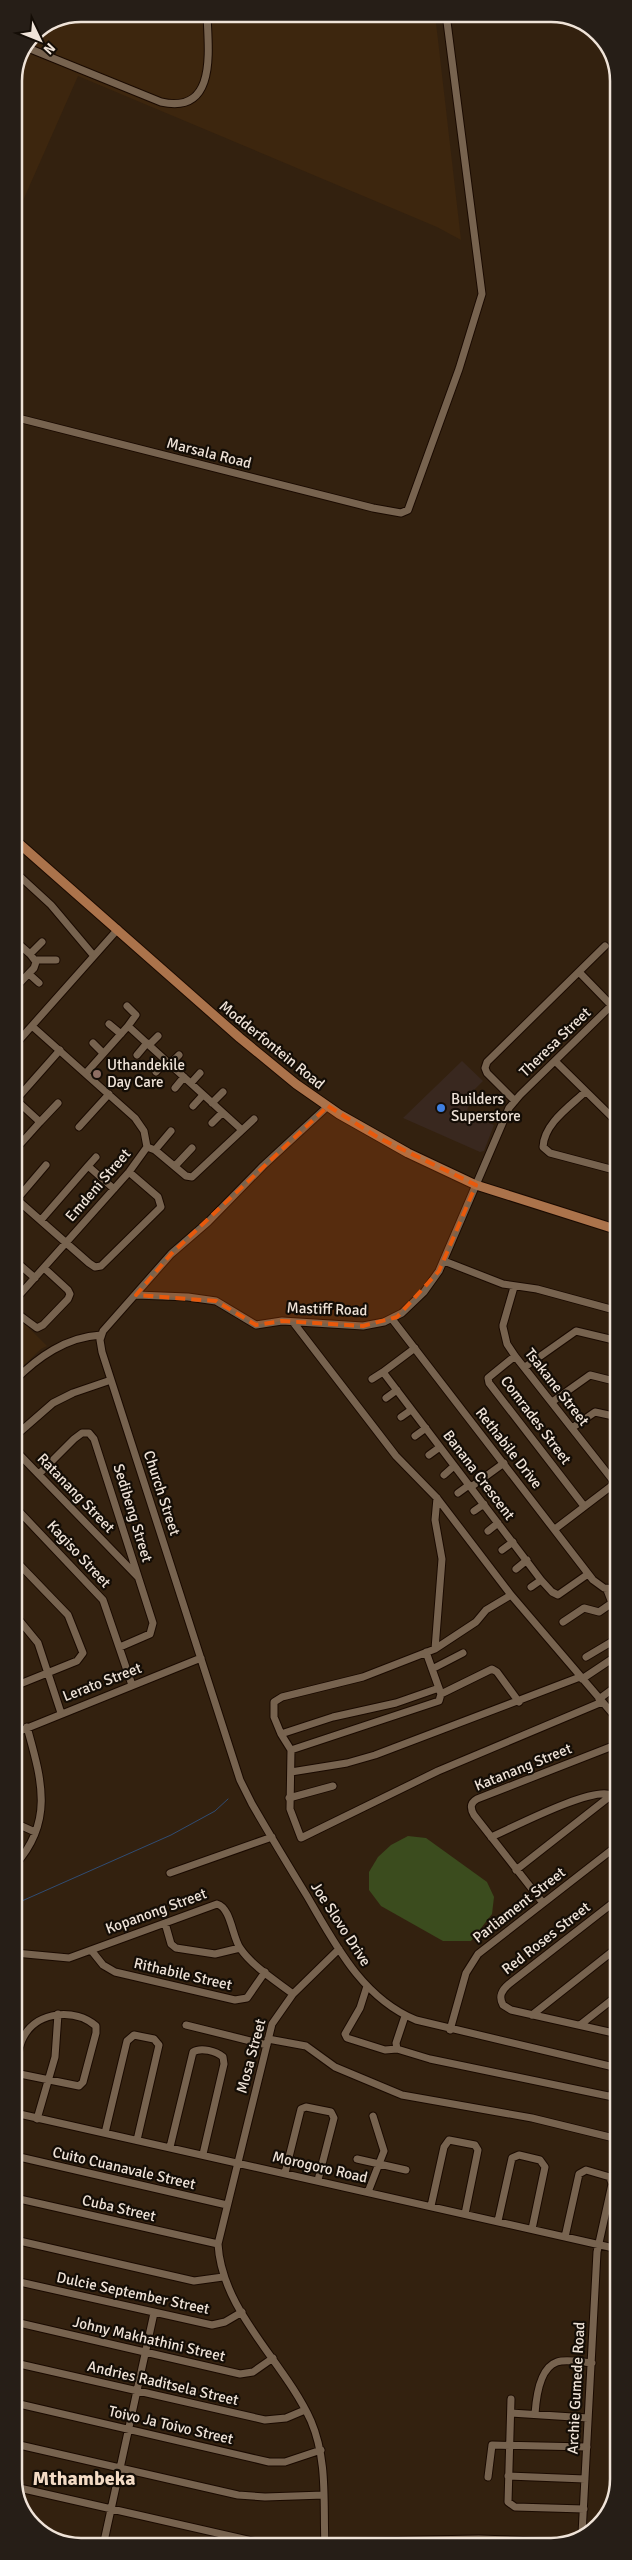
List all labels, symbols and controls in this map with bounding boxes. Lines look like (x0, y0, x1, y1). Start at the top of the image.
north arrow (15, 15, 65, 65)
text: N (40, 39, 59, 58)
street label: Marsala Road (165, 434, 253, 472)
street label: Modderfontein Road (216, 997, 328, 1093)
street label: Theresa Street (516, 1003, 594, 1081)
place label: Uthandekile Day Care (107, 1056, 185, 1091)
marker: Uthandekile Day Care (91, 1068, 103, 1080)
place label: Builders Superstore (451, 1090, 521, 1125)
marker: Builders Superstore (435, 1102, 447, 1114)
street label: Emdeni Street (62, 1145, 134, 1225)
street label: Mastiff Road (286, 1299, 368, 1319)
street label: Tsakane Street (521, 1345, 593, 1429)
street label: Comrades Street (497, 1372, 575, 1468)
street label: Rethabile Drive (472, 1404, 546, 1492)
street label: Banana Crescent (439, 1427, 519, 1523)
street label: Church Street (140, 1448, 184, 1538)
street label: Ratanang Street (34, 1450, 118, 1536)
street label: Sedibeng Street (110, 1462, 156, 1564)
street label: Kagiso Street (43, 1517, 115, 1591)
street label: Lerato Street (60, 1659, 144, 1705)
street label: Katanang Street (472, 1739, 574, 1795)
street label: Parliament Street (469, 1863, 569, 1947)
street label: Joe Slovo Drive (307, 1878, 375, 1970)
street label: Kopanong Street (103, 1884, 209, 1938)
street label: Red Roses Street (498, 1898, 594, 1978)
street label: Rithabile Street (132, 1954, 234, 1994)
street label: Mosa Street (232, 2017, 270, 2095)
street label: Cuito Cuanavale Street (51, 2143, 197, 2193)
street label: Morogoro Road (271, 2147, 369, 2187)
street label: Cuba Street (80, 2191, 158, 2225)
street label: Dulcie September Street (55, 2268, 211, 2318)
street label: Johny Makhathini Street (71, 2313, 227, 2365)
street label: Archie Gumede Road (564, 2321, 588, 2455)
street label: Andries Raditsela Street (86, 2357, 240, 2409)
street label: Toivo Ja Toivo Street (107, 2402, 235, 2448)
district label: Mthambeka (33, 2466, 135, 2491)

